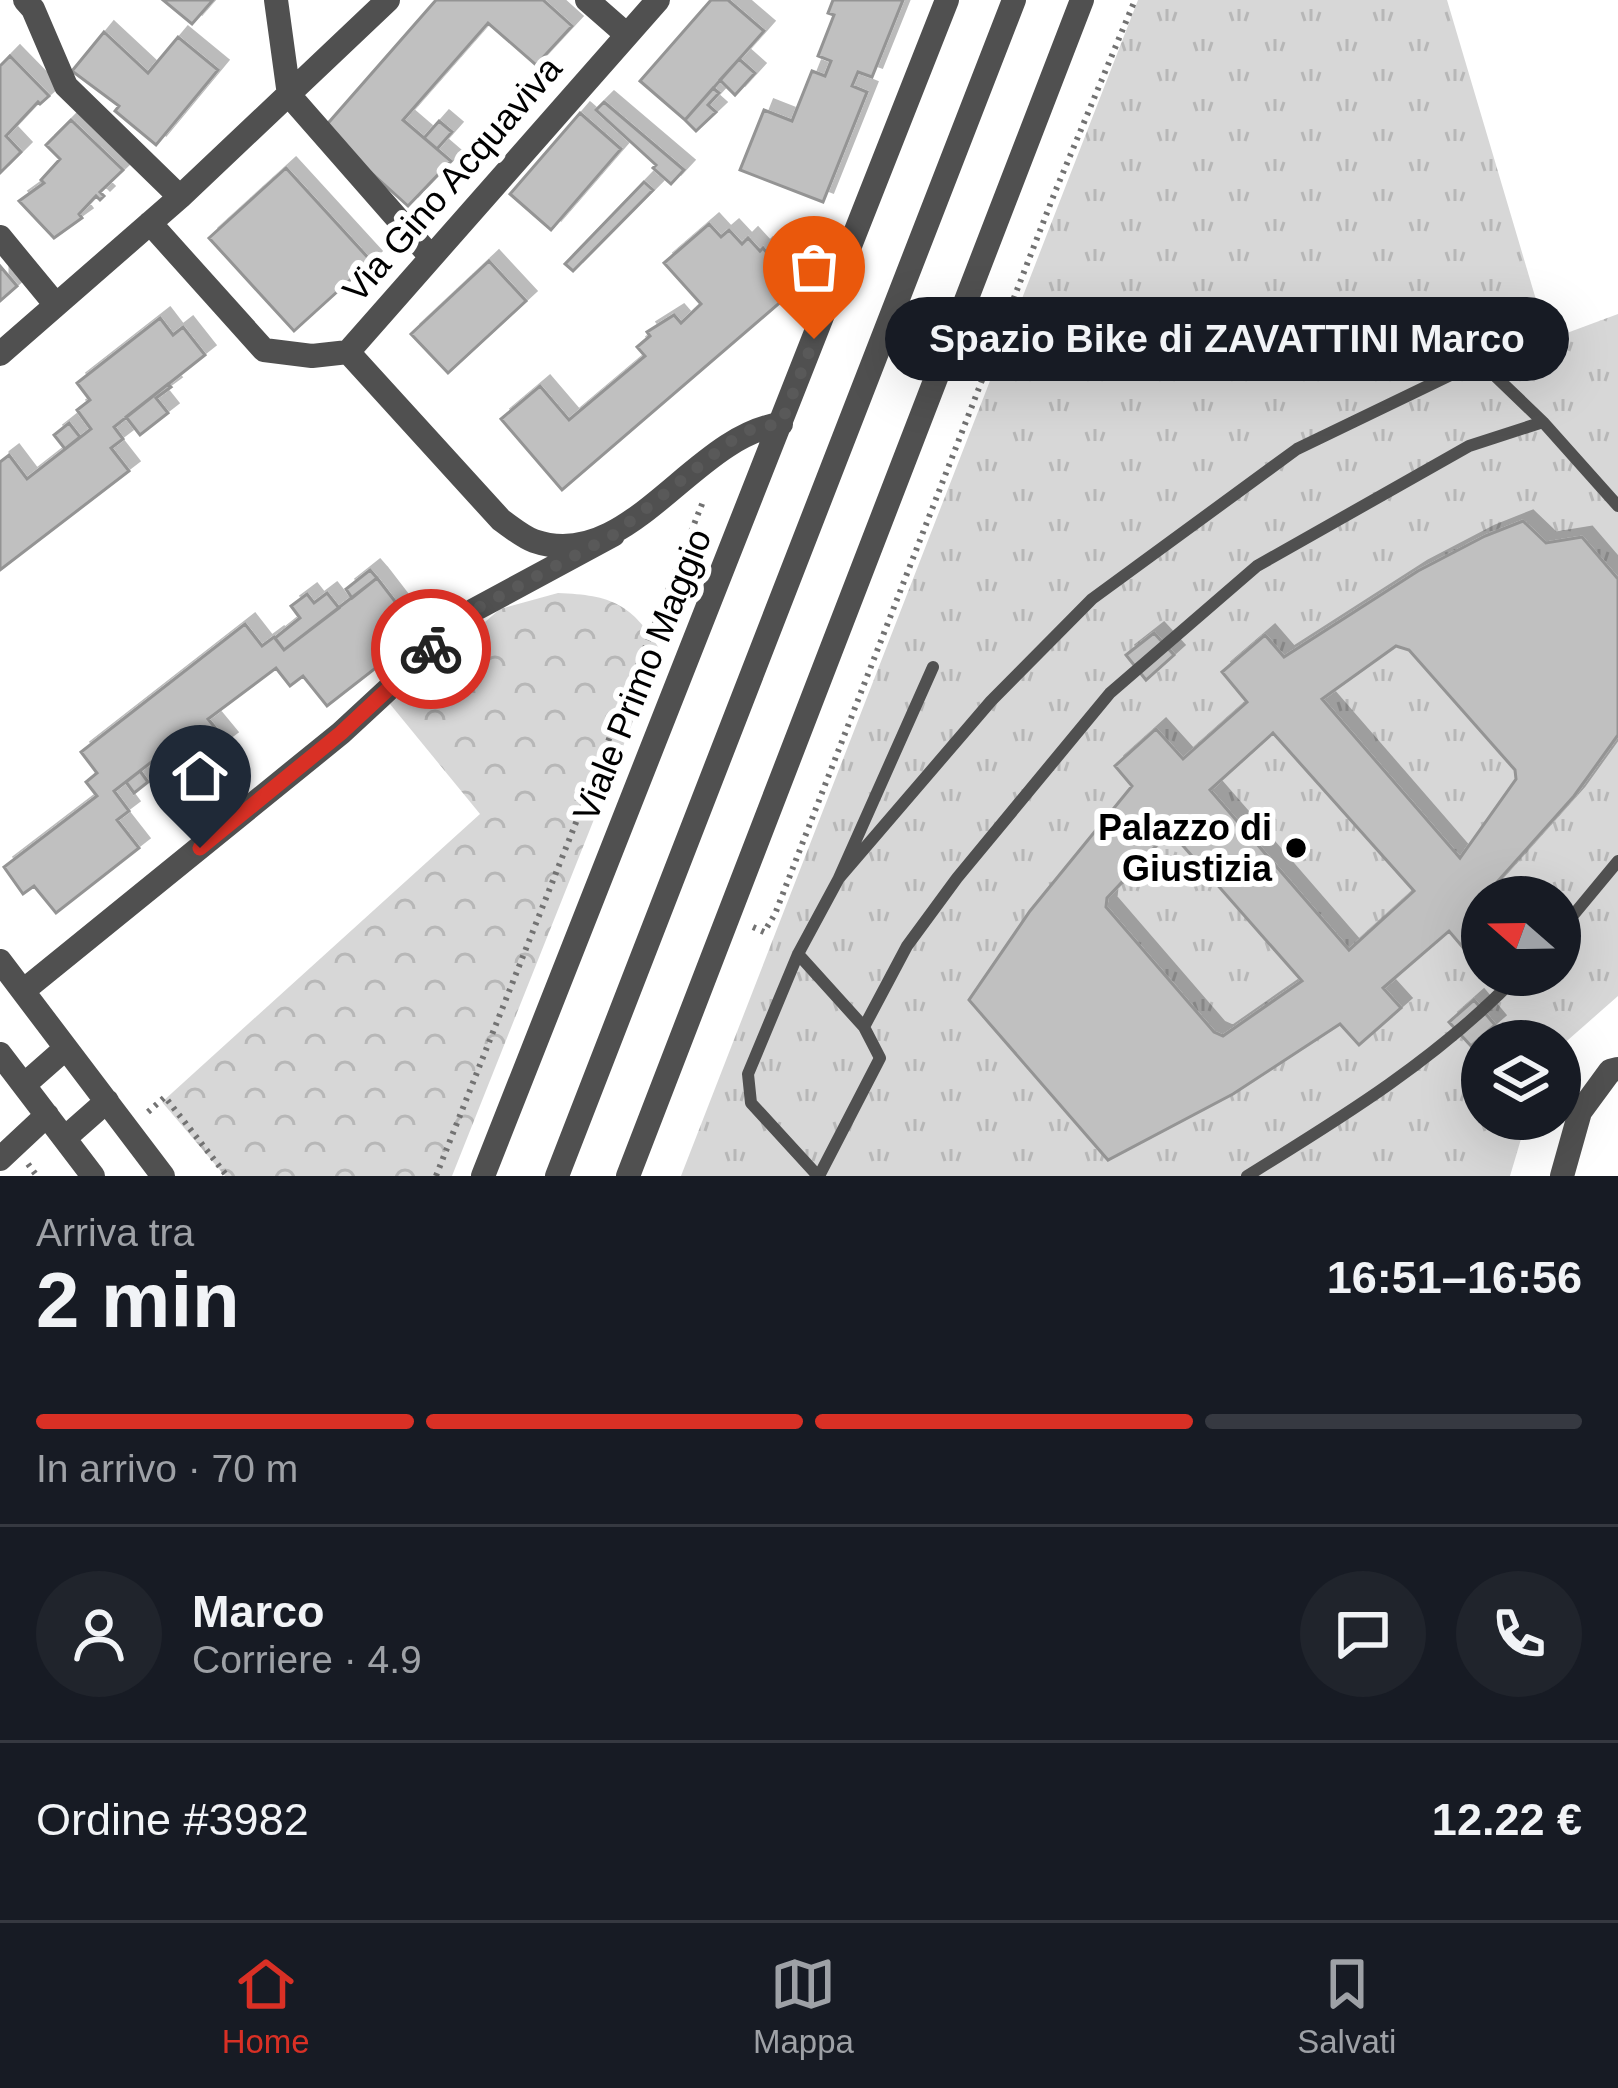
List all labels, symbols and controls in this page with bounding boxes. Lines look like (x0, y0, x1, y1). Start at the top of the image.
street label: Via Gino Acquaviva (334, 47, 570, 310)
pin (763, 216, 865, 339)
icon: bag (781, 234, 847, 300)
callout: Spazio Bike di ZAVATTINI Marco (886, 297, 1570, 381)
text: Spazio Bike di ZAVATTINI Marco (929, 317, 1525, 360)
street label: Viale Primo Maggio (565, 523, 719, 827)
courier (371, 589, 491, 709)
icon: bike (398, 616, 464, 682)
pin (149, 725, 251, 848)
icon: home (167, 743, 233, 809)
place label: Palazzo di Giustizia (1098, 807, 1273, 889)
marker: Palazzo di Giustizia (1283, 835, 1309, 861)
north arrow (1461, 876, 1581, 996)
map controls (1461, 876, 1581, 1140)
button: layers (1461, 1020, 1581, 1140)
text: Arriva tra (36, 1211, 194, 1254)
text: 16:51–16:56 (1327, 1252, 1582, 1303)
text: 2 min (36, 1256, 240, 1344)
text: In arrivo · 70 m (36, 1447, 298, 1490)
button: person (36, 1571, 162, 1697)
button: chat (1300, 1571, 1426, 1697)
button: phone (1456, 1571, 1582, 1697)
text: Marco (192, 1586, 325, 1637)
text: Corriere · 4.9 (192, 1638, 422, 1681)
text: Ordine #3982 (36, 1794, 309, 1845)
text: 12.22 € (1432, 1794, 1582, 1845)
tab: Home (222, 1951, 310, 2061)
tab: Mappa (753, 1951, 854, 2061)
tab: Salvati (1297, 1951, 1396, 2061)

